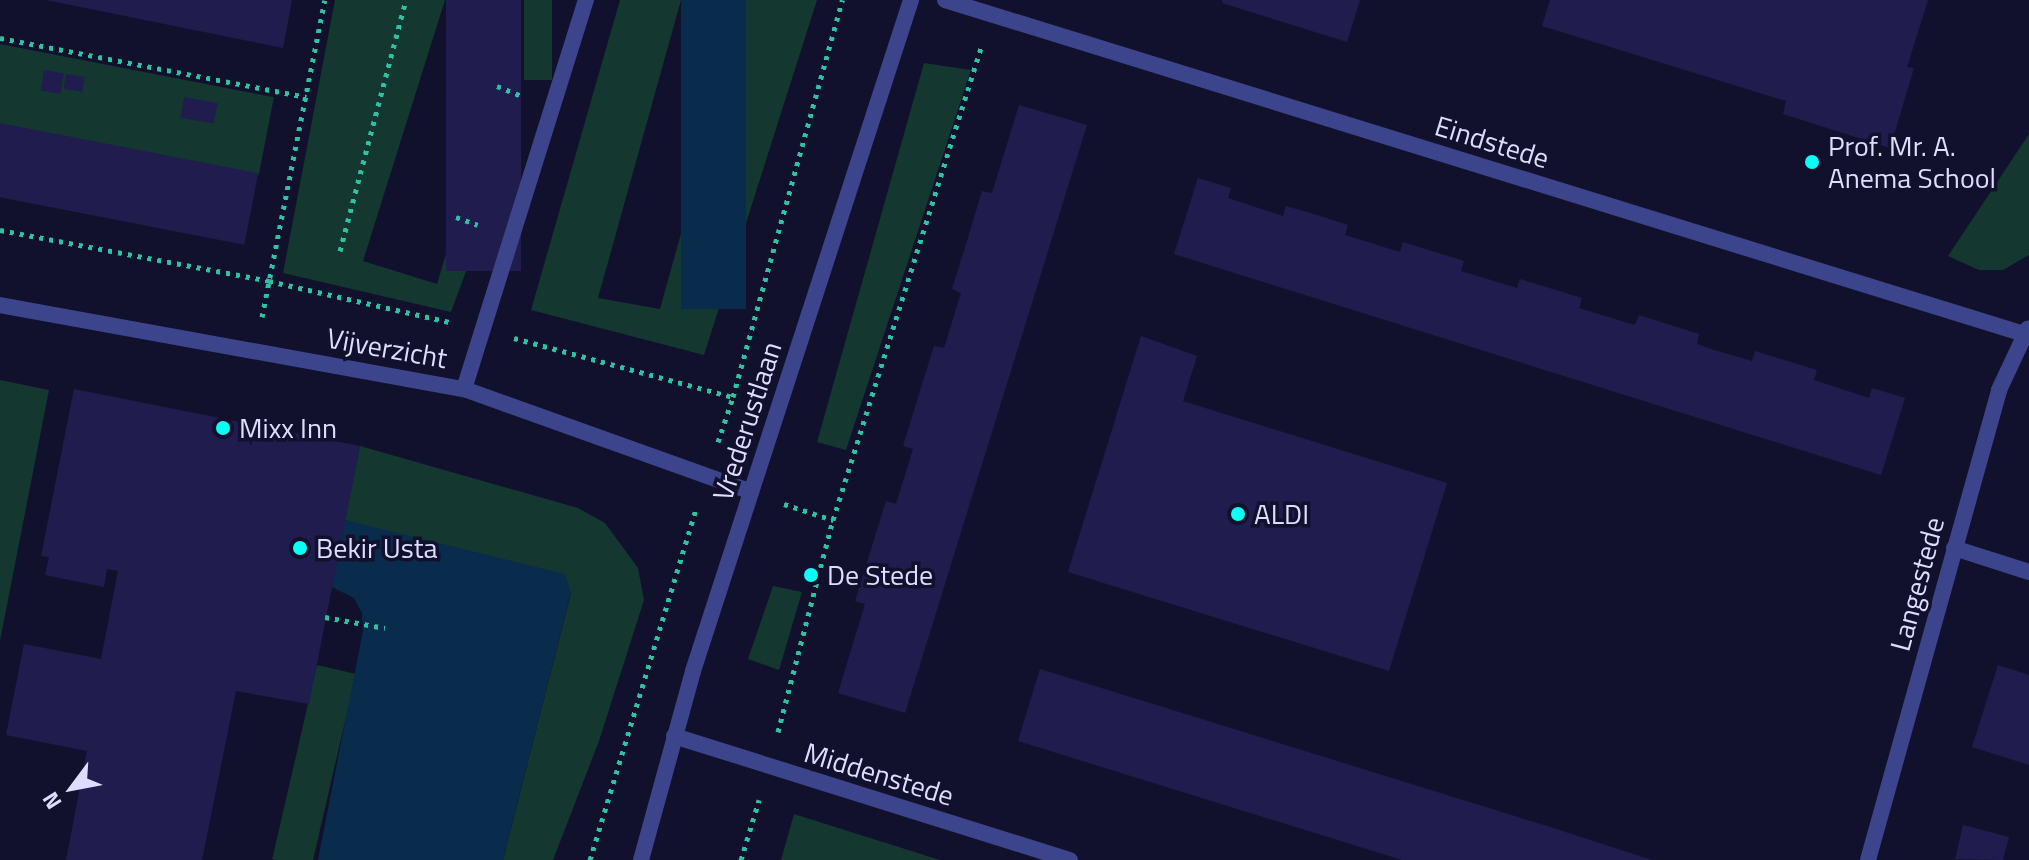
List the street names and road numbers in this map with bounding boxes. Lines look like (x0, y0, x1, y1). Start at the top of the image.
street label: Eindstede (1431, 109, 1553, 175)
street label: Vijverzicht (324, 321, 450, 375)
street label: Vrederustlaan (706, 337, 788, 505)
street label: Langestede (1883, 514, 1951, 654)
street label: Middenstede (800, 735, 958, 813)

